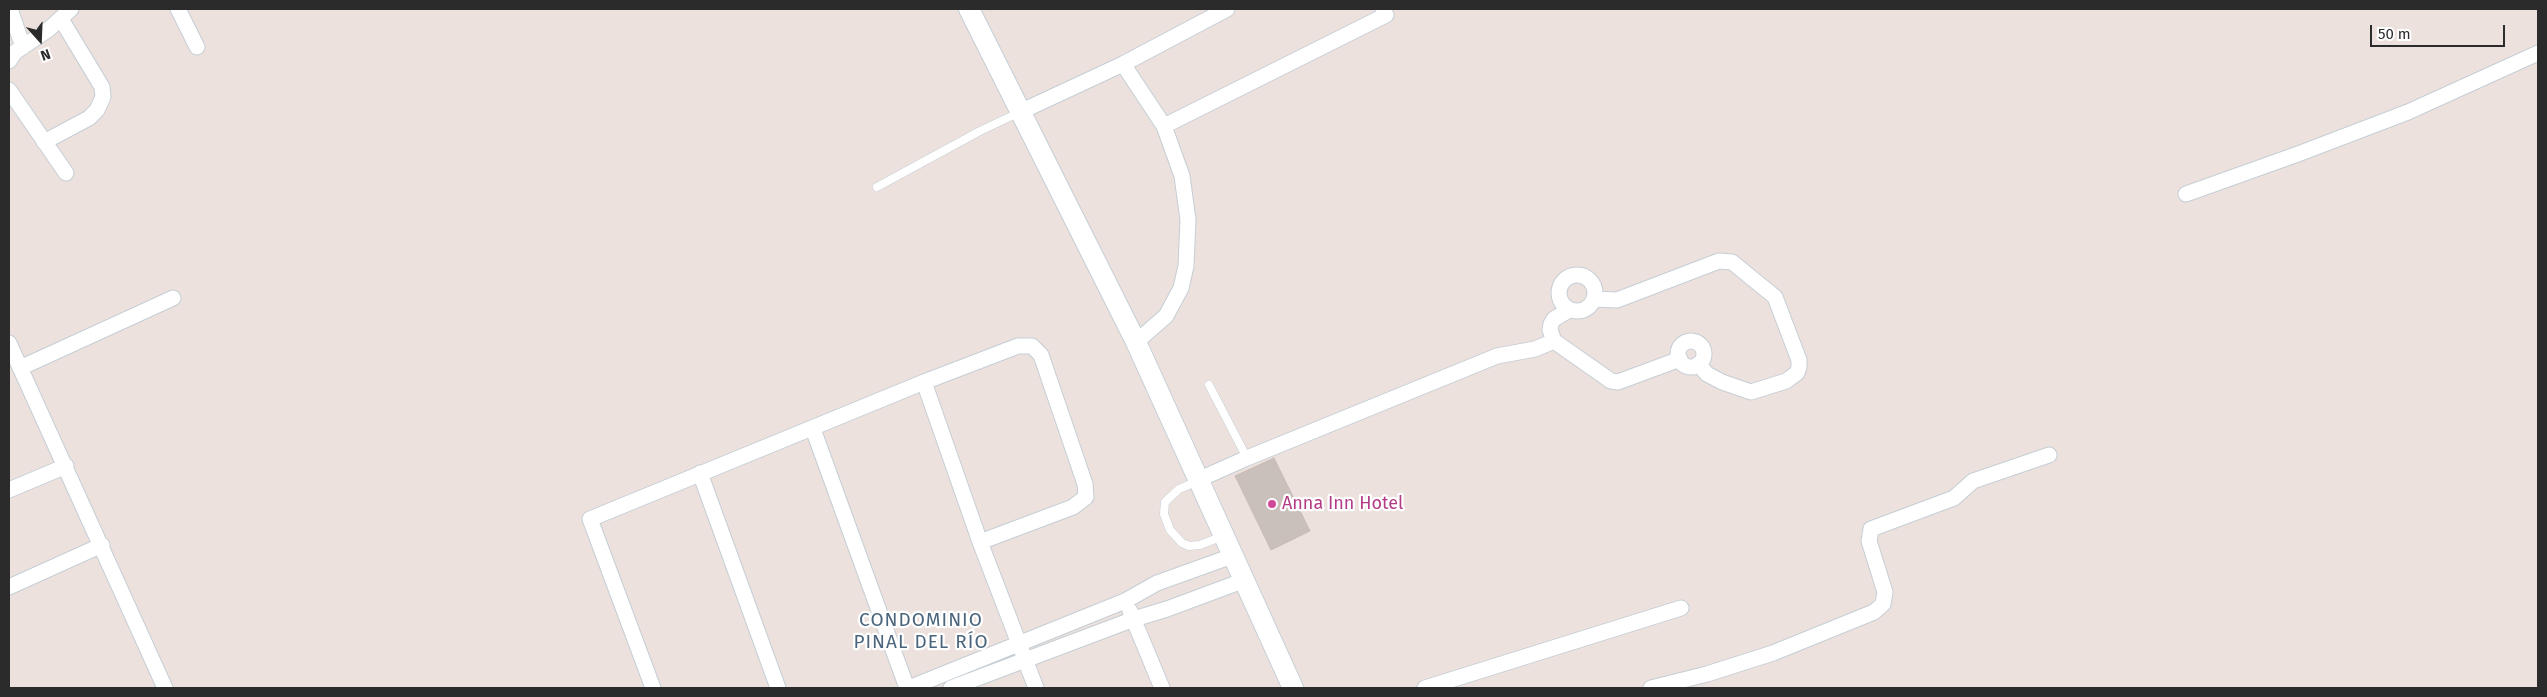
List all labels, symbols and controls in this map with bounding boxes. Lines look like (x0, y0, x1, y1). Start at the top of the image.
north arrow (15, 15, 65, 65)
scale bar (2372, 15, 2507, 47)
text: 50 m (2378, 25, 2411, 43)
text: N (38, 45, 53, 64)
place label: Anna Inn Hotel (1282, 493, 1403, 515)
marker: Anna Inn Hotel (1266, 498, 1278, 510)
district label: CONDOMINIO PINAL DEL RÍO (852, 610, 990, 654)

